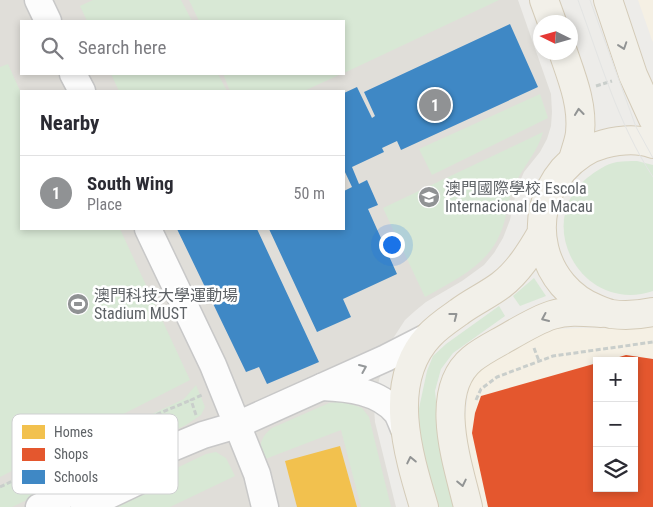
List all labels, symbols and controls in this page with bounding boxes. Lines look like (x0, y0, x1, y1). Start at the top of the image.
north arrow (533, 15, 578, 60)
search box (20, 20, 345, 75)
icon: search (38, 34, 66, 62)
text: Search here (78, 36, 166, 59)
one-way arrow (618, 41, 628, 50)
pin: 1 (419, 86, 451, 124)
one-way arrow (574, 107, 585, 115)
text: Nearby (40, 111, 99, 135)
text: South Wing (87, 172, 174, 195)
place label: 澳門國際學校 Escola Internacional de Macau (445, 179, 593, 216)
text: 1 (52, 184, 60, 203)
text: 50 m (293, 184, 325, 203)
school or university icon: 澳門國際學校 Escola Internacional de Macau (417, 185, 441, 209)
text: Place (87, 195, 122, 214)
your location (379, 232, 405, 258)
place label: 澳門科技大學運動場 Stadium MUST (94, 286, 238, 323)
sports icon: 澳門科技大學運動場 Stadium MUST (66, 292, 90, 316)
one-way arrow (541, 312, 550, 323)
one-way arrow (448, 313, 457, 322)
map controls (593, 357, 638, 492)
button: + (593, 357, 638, 402)
one-way arrow (358, 363, 367, 374)
button: − (593, 402, 638, 447)
legend (12, 414, 178, 494)
text: Homes (54, 424, 93, 440)
text: Shops (54, 446, 88, 462)
button: layers (593, 447, 638, 492)
one-way arrow (406, 456, 417, 464)
text: Schools (54, 469, 98, 485)
one-way arrow (457, 478, 467, 487)

